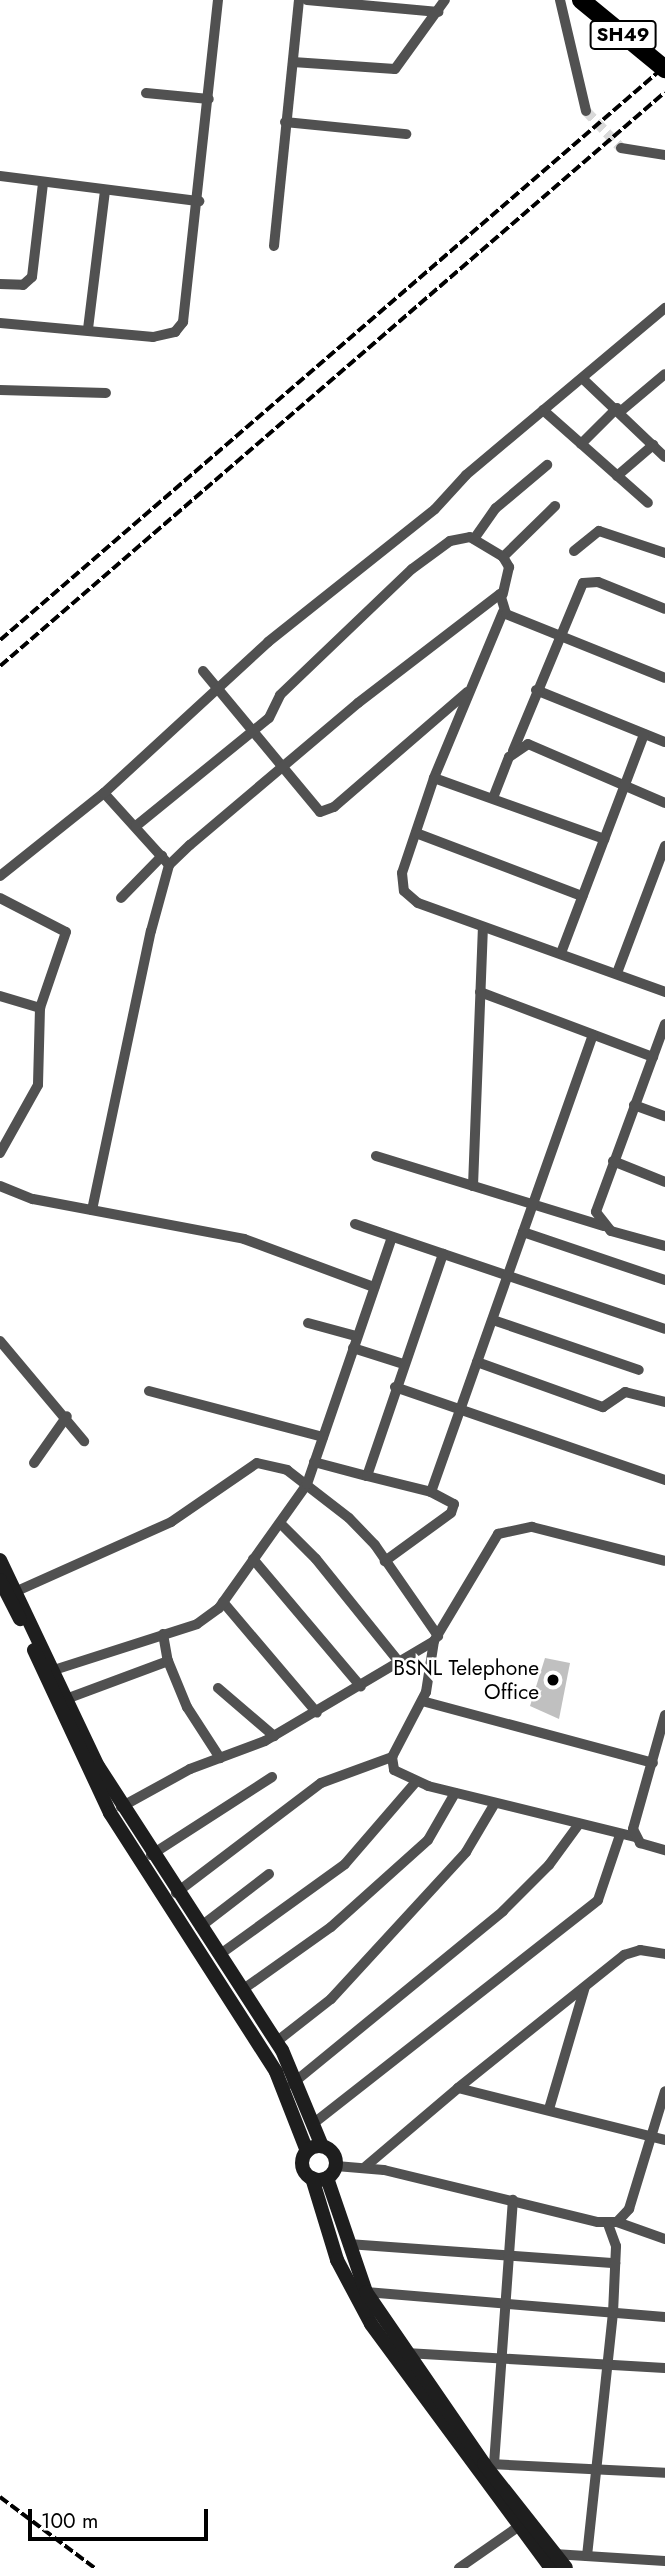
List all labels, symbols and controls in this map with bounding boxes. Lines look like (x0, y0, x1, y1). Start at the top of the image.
road number: SH49 (588, 20, 658, 50)
place label: BSNL Telephone Office (393, 1655, 539, 1705)
marker: BSNL Telephone Office (545, 1672, 561, 1688)
scale bar (32, 2494, 212, 2538)
text: 100 m (41, 2506, 98, 2536)

